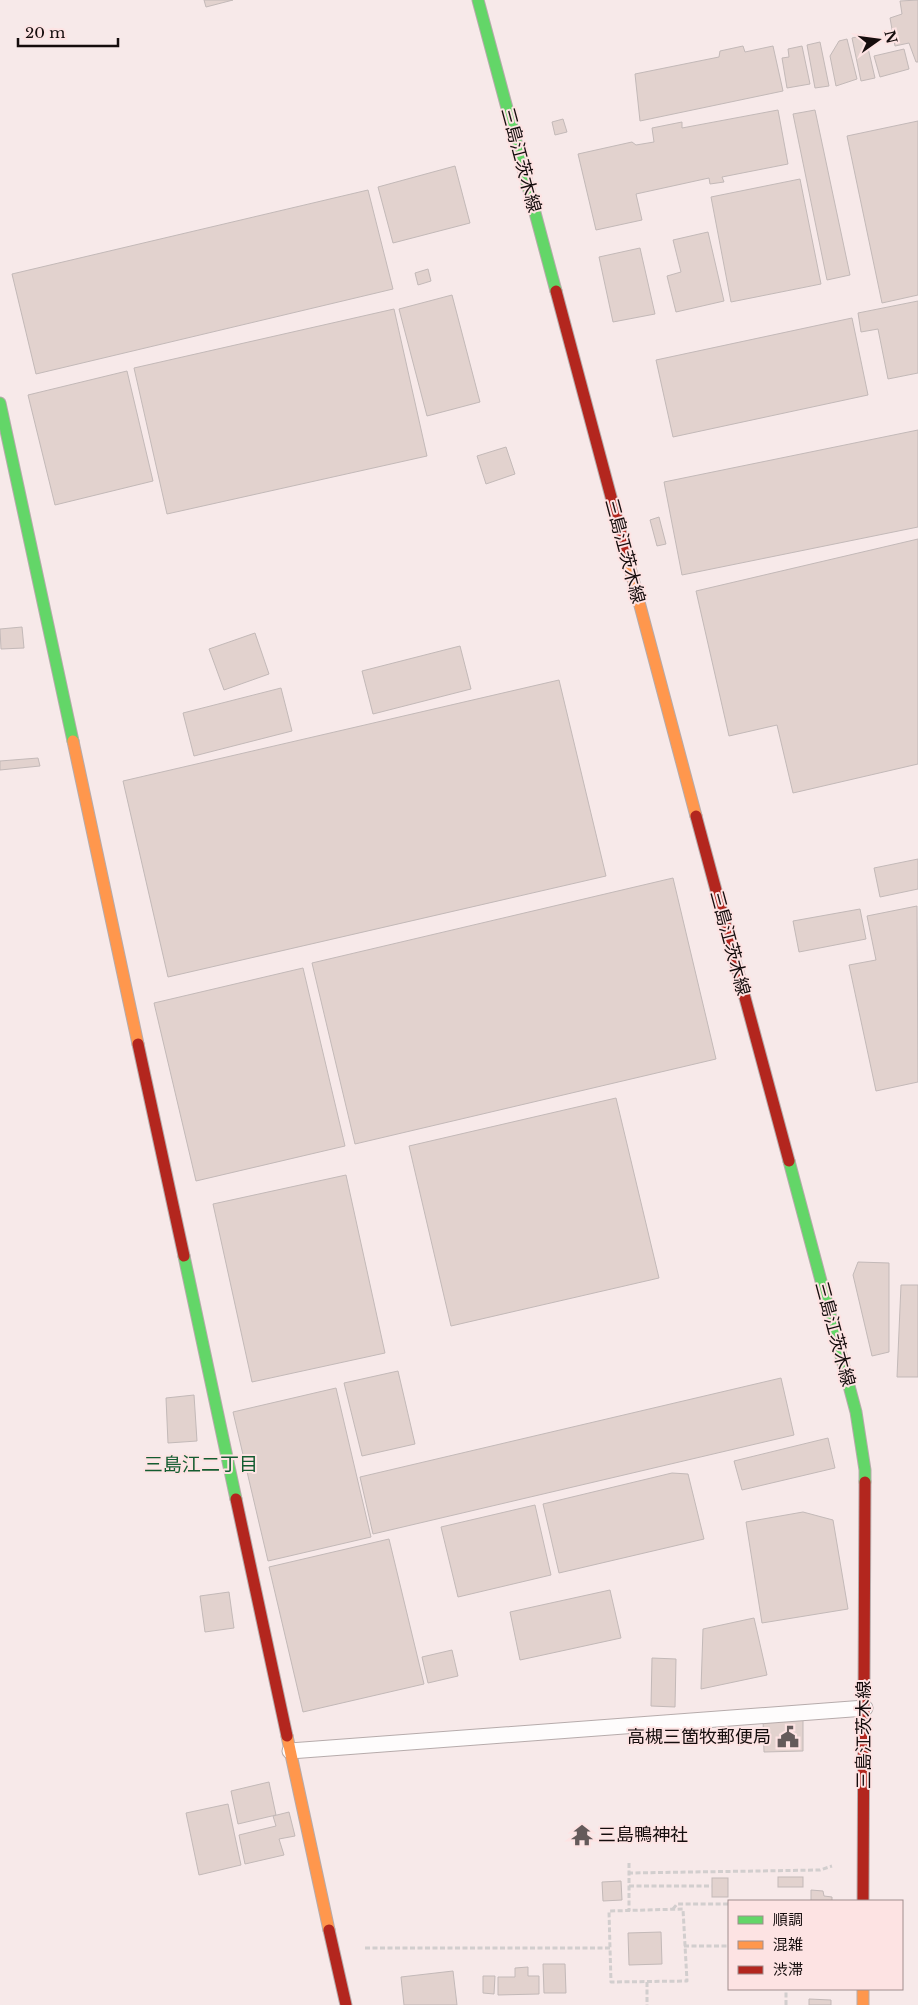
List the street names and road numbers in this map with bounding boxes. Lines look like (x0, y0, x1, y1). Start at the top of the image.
street label: 三島江茨木線 (496, 105, 546, 215)
street label: 三島江茨木線 (600, 496, 650, 606)
street label: 三島江茨木線 (705, 888, 755, 998)
street label: 三島江茨木線 (810, 1279, 860, 1389)
street label: 三島江茨木線 (853, 1681, 875, 1789)

